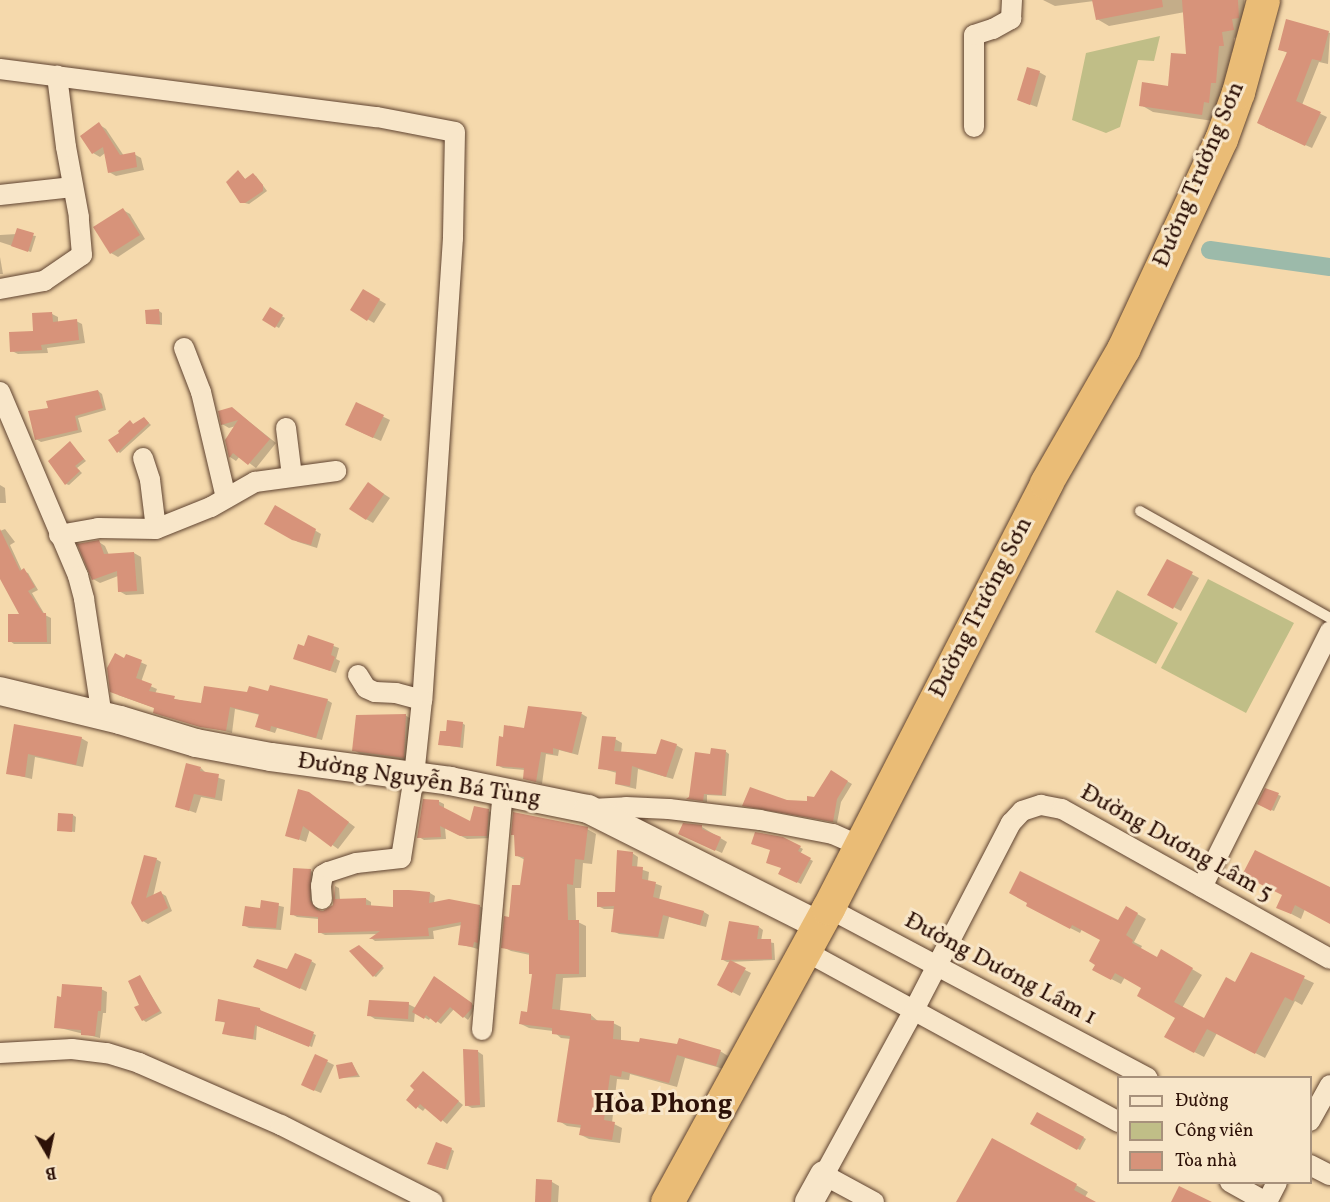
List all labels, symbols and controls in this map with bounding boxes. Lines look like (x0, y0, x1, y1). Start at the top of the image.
street label: Đường Trường Sơn (1148, 78, 1252, 272)
street label: Đường Trường Sơn (924, 513, 1040, 703)
street label: Đường Nguyễn Bá Tùng (295, 747, 543, 815)
street label: Đường Dương Lâm 5 (1075, 779, 1277, 909)
street label: Đường Dương Lâm 1 (899, 907, 1101, 1033)
legend (1117, 1076, 1312, 1184)
text: Đường (1175, 1089, 1229, 1114)
district label: Hòa Phong (594, 1090, 732, 1122)
text: Công viên (1175, 1119, 1254, 1144)
north arrow (18, 1124, 78, 1184)
text: Tòa nhà (1175, 1149, 1237, 1174)
text: B (44, 1160, 58, 1183)

